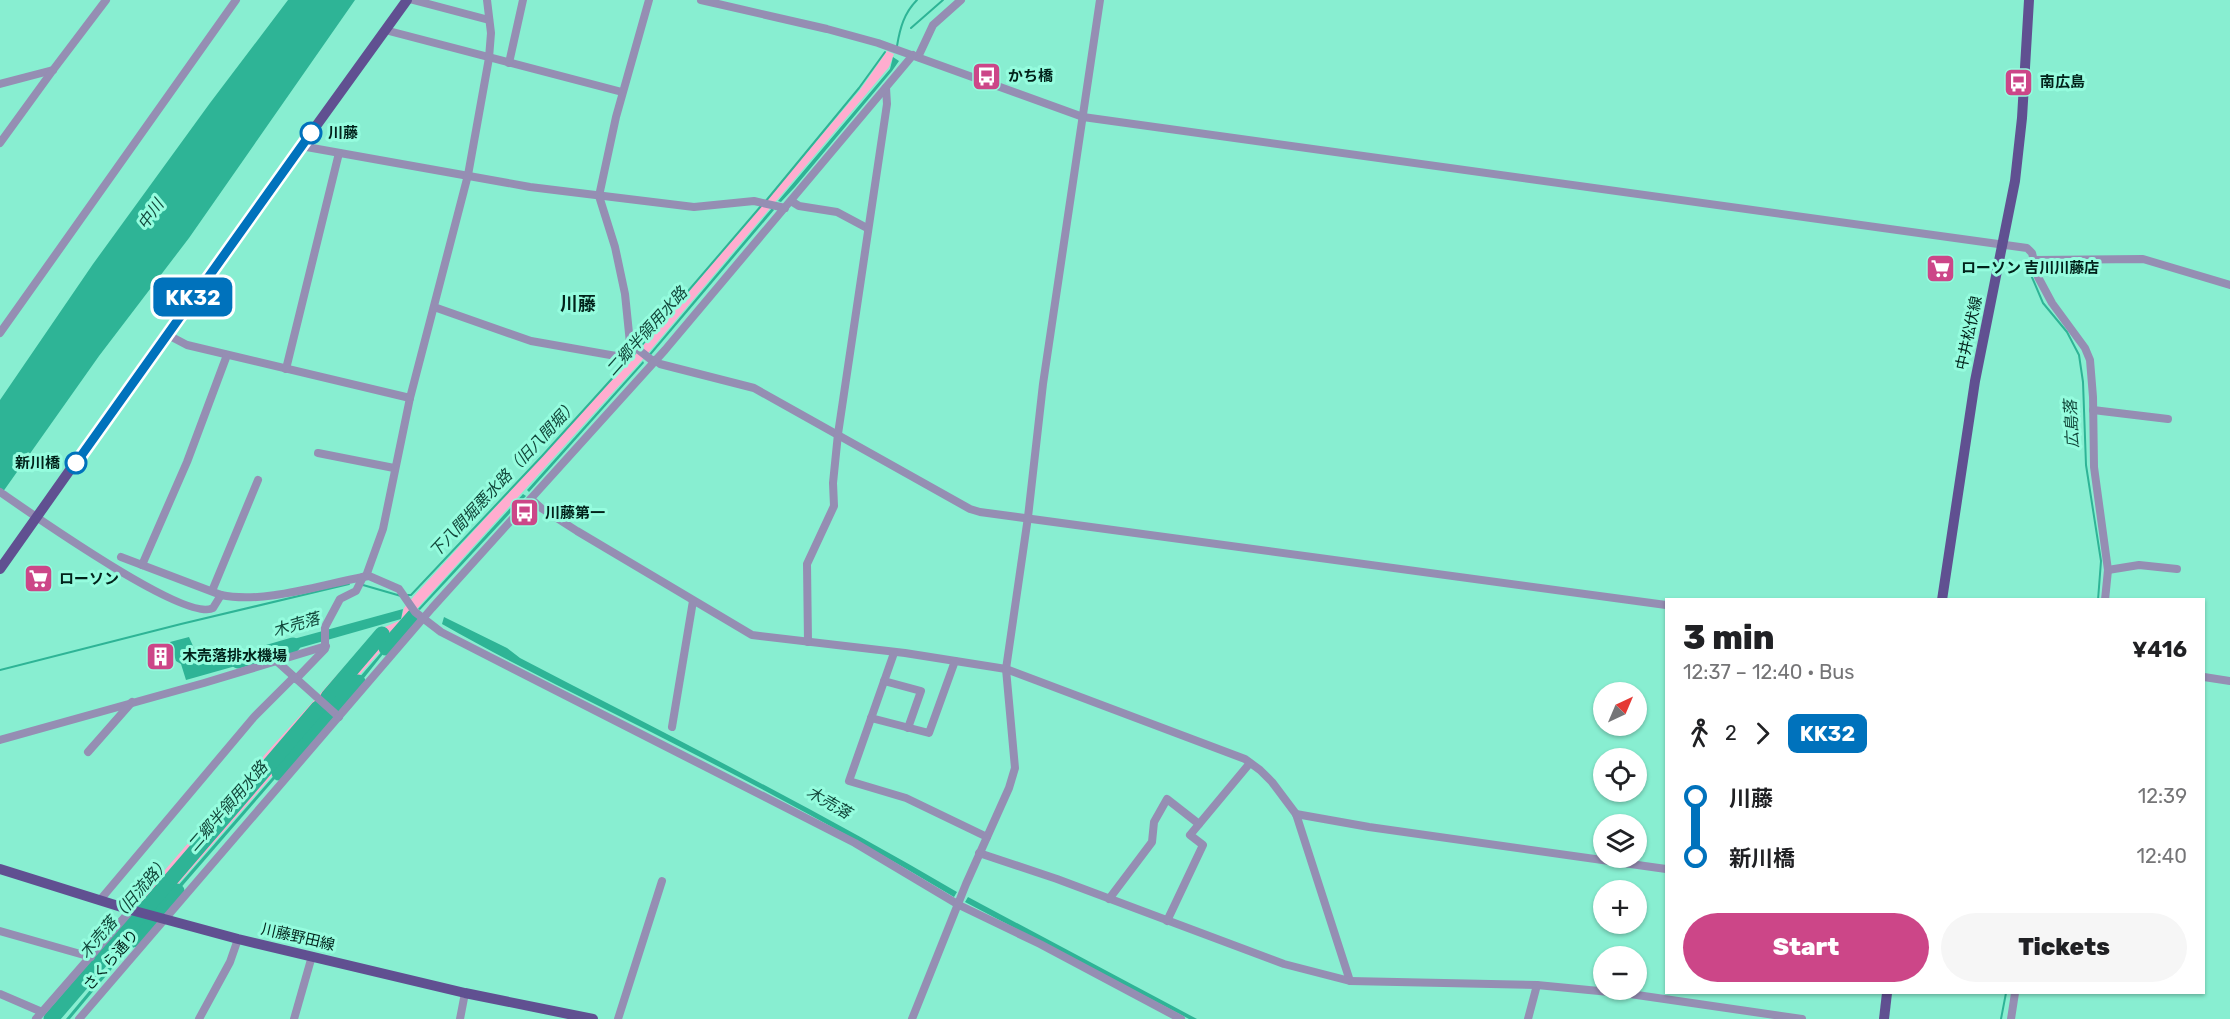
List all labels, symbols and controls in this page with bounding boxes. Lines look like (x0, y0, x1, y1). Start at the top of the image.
bus stop icon: かち橋 (971, 60, 1003, 92)
bus stop icon: 南広島 (2003, 66, 2035, 98)
place label: かち橋 (1008, 67, 1054, 85)
place label: 南広島 (2040, 73, 2085, 91)
marker: 川藤 (300, 122, 322, 144)
place label: 川藤 (328, 124, 358, 142)
water label: 中川 (133, 194, 169, 233)
supermarket icon: ローソン 吉川川藤店 (1924, 252, 1956, 284)
place label: ローソン 吉川川藤店 (1961, 259, 2099, 277)
line badge: KK32 (151, 278, 235, 316)
water label: 二郷半領用水路 (602, 282, 692, 379)
text: KK32 (165, 285, 221, 310)
district label: 川藤 (560, 293, 596, 315)
street label: 中井松伏線 (1952, 294, 1986, 372)
water label: 下八間堀悪水路（旧八間堀） (425, 396, 581, 561)
water label: 広島落 (2061, 397, 2082, 448)
marker: 新川橋 (65, 452, 87, 474)
place label: 新川橋 (15, 454, 61, 472)
bus stop icon: 川藤第一 (508, 497, 540, 529)
place label: 川藤第一 (545, 504, 605, 522)
supermarket icon: ローソン (22, 563, 54, 595)
place label: ローソン (59, 570, 119, 588)
water label: 木売落 (270, 608, 325, 640)
text: 3 min (1683, 618, 1775, 657)
text: ¥416 (2132, 636, 2187, 663)
building icon: 木売落排水機場 (145, 640, 177, 672)
place label: 木売落排水機場 (182, 647, 287, 665)
text: 12:37 – 12:40 · Bus (1683, 660, 1855, 684)
north arrow (1593, 682, 1647, 736)
map controls (1593, 682, 1647, 1000)
icon: walk (1683, 717, 1716, 750)
icon: forward (1746, 717, 1779, 750)
text: 2 (1725, 721, 1737, 745)
text: KK32 (1800, 721, 1855, 746)
button: locate (1593, 748, 1647, 802)
water label: 二郷半領用水路 (183, 756, 273, 855)
water label: 木売落 (803, 782, 857, 824)
text: 12:39 (2138, 784, 2187, 808)
text: 川藤 (1729, 785, 1773, 812)
button: layers (1593, 814, 1647, 868)
text: 12:40 (2136, 844, 2187, 868)
text: 新川橋 (1729, 845, 1795, 872)
water label: 木売落（旧流路） (75, 853, 174, 962)
button: + (1593, 880, 1647, 934)
button: Start (1683, 913, 1929, 982)
button: Tickets (1941, 913, 2187, 982)
street label: 川藤野田線 (259, 920, 337, 954)
street label: さくら通り (80, 926, 142, 994)
button: − (1593, 946, 1647, 1000)

